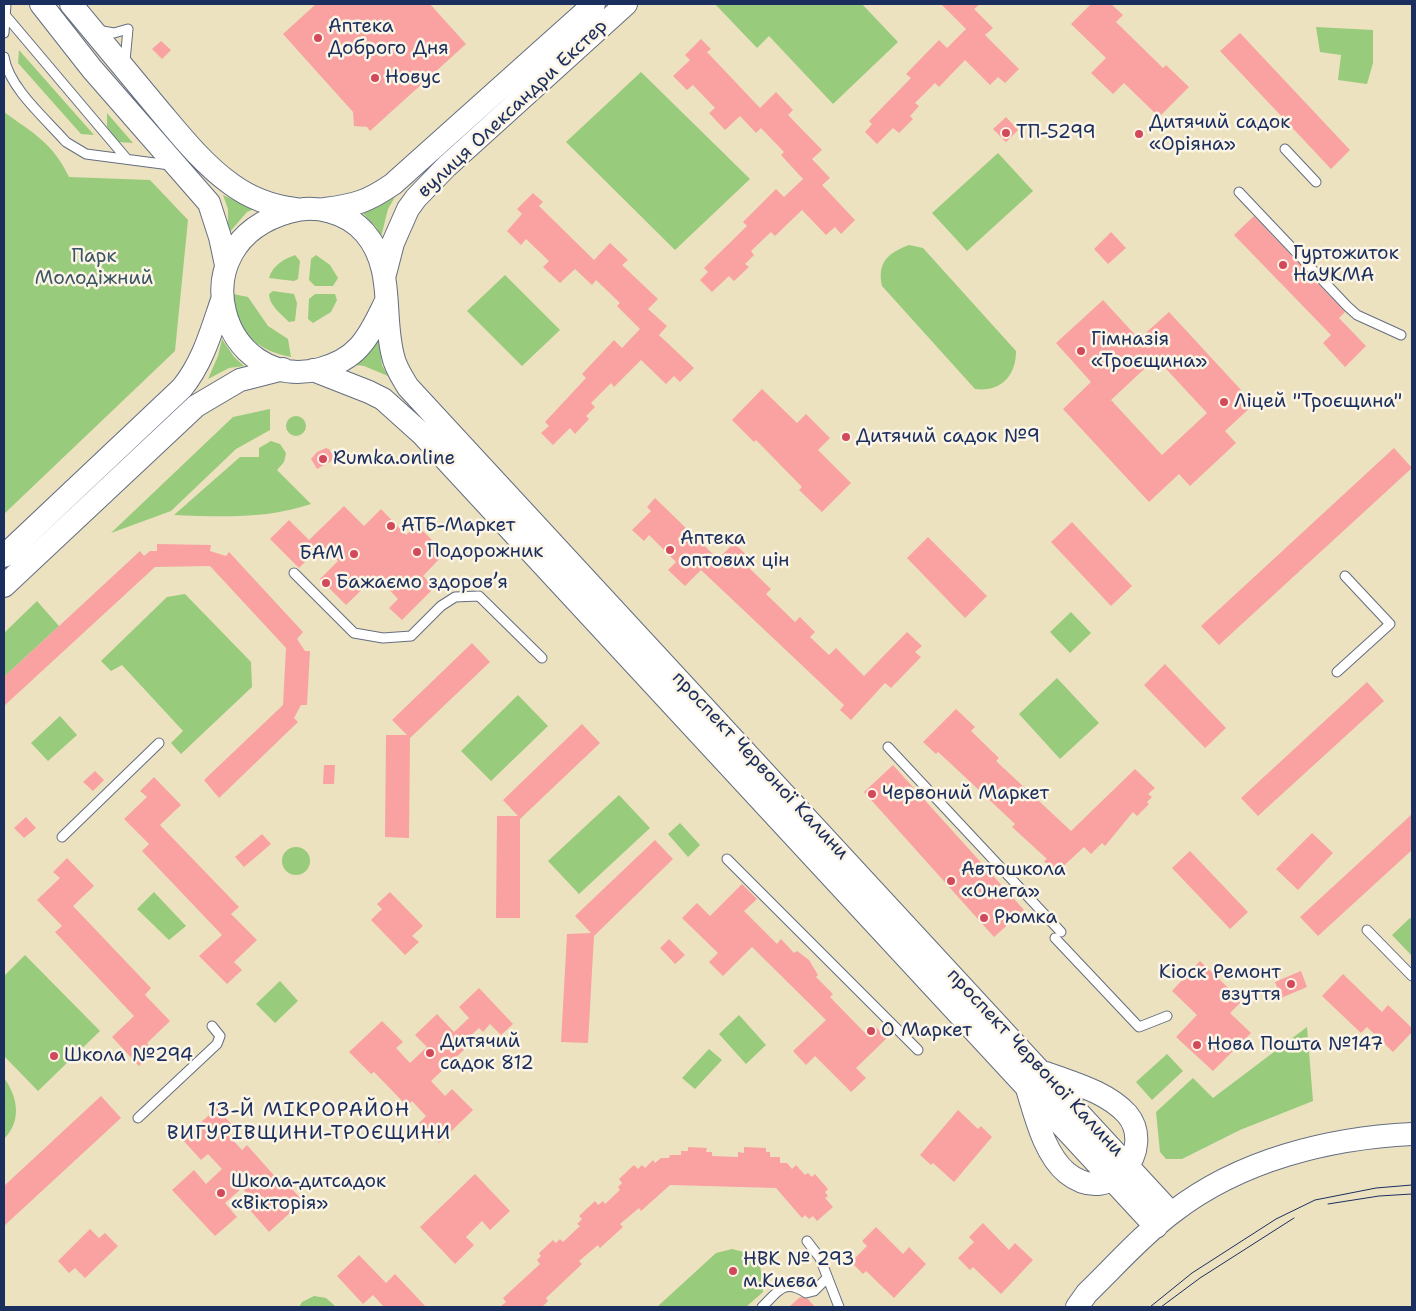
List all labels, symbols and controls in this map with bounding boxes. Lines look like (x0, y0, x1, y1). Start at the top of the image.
street label: вулиця Олександри Екстер (413, 15, 613, 203)
place label: Аптека Доброго Дня (328, 16, 449, 60)
marker: Аптека Доброго Дня (312, 32, 324, 44)
place label: Новус (385, 67, 441, 89)
marker: Новус (369, 72, 381, 84)
place label: Дитячий садок «Оріяна» (1149, 112, 1290, 156)
place label: ТП-5299 (1016, 122, 1096, 144)
marker: ТП-5299 (1000, 127, 1012, 139)
marker: Дитячий садок «Оріяна» (1133, 128, 1145, 140)
place label: Гуртожиток НаУКМА (1293, 243, 1399, 287)
park label: Парк Молодіжний (35, 246, 153, 290)
marker: Гуртожиток НаУКМА (1277, 259, 1289, 271)
place label: Гімназія «Троєщина» (1091, 329, 1207, 373)
marker: Гімназія «Троєщина» (1075, 345, 1087, 357)
place label: Ліцей "Троєщина" (1234, 391, 1402, 413)
marker: Ліцей "Троєщина" (1218, 396, 1230, 408)
place label: Дитячий садок №9 (856, 426, 1040, 448)
marker: Дитячий садок №9 (840, 431, 852, 443)
place label: Rumka.online (333, 448, 455, 470)
marker: Rumka.online (317, 453, 329, 465)
place label: АТБ-Маркет (401, 515, 515, 537)
marker: АТБ-Маркет (385, 520, 397, 532)
place label: Аптека оптових цін (680, 528, 790, 572)
place label: Подорожник (427, 541, 543, 563)
place label: БАМ (299, 543, 344, 565)
marker: Аптека оптових цін (664, 544, 676, 556)
marker: Подорожник (411, 546, 423, 558)
marker: БАМ (348, 548, 360, 560)
place label: Бажаємо здоровʼя (336, 572, 508, 594)
marker: Бажаємо здоровʼя (320, 577, 332, 589)
street label: проспект Червоної Калини (667, 667, 853, 865)
place label: Червоний Маркет (882, 783, 1049, 805)
marker: Червоний Маркет (866, 788, 878, 800)
place label: Автошкола «Онега» (961, 859, 1066, 903)
marker: Автошкола «Онега» (945, 875, 957, 887)
place label: Рюмка (994, 907, 1057, 929)
marker: Рюмка (978, 912, 990, 924)
place label: Кіоск Ремонт взуття (1159, 962, 1281, 1006)
street label: проспект Червоної Калини (942, 964, 1128, 1162)
marker: Кіоск Ремонт взуття (1285, 978, 1297, 990)
place label: О Маркет (881, 1020, 972, 1042)
marker: О Маркет (865, 1025, 877, 1037)
place label: Дитячий садок 812 (440, 1031, 534, 1075)
place label: Нова Пошта №147 (1207, 1034, 1383, 1056)
marker: Нова Пошта №147 (1191, 1039, 1203, 1051)
place label: Школа №294 (64, 1045, 193, 1067)
marker: Дитячий садок 812 (424, 1047, 436, 1059)
marker: Школа №294 (48, 1050, 60, 1062)
district label: 13-Й МІКРОРАЙОН ВИГУРІВЩИНИ-ТРОЄЩИНИ (164, 1099, 454, 1146)
place label: Школа-дитсадок «Вікторія» (231, 1171, 386, 1215)
marker: Школа-дитсадок «Вікторія» (215, 1187, 227, 1199)
place label: НВК № 293 м.Києва (743, 1249, 854, 1293)
marker: НВК № 293 м.Києва (727, 1265, 739, 1277)

